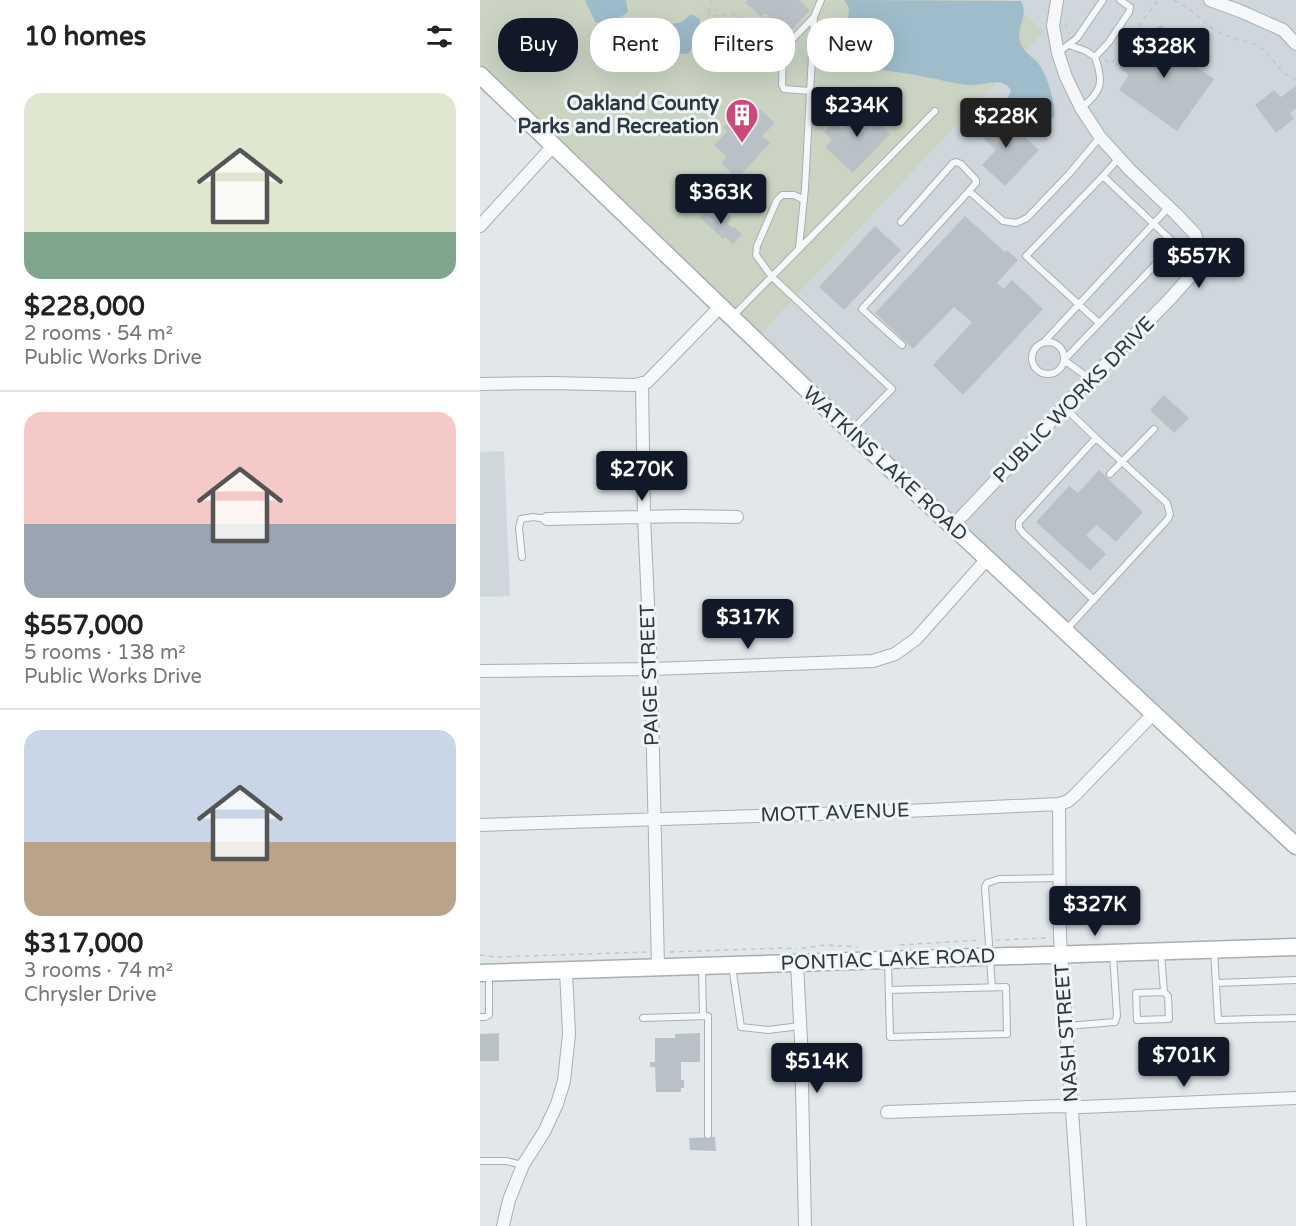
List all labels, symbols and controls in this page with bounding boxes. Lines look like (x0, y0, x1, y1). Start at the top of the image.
chip: Buy (498, 18, 578, 72)
chip: Rent (590, 18, 680, 72)
chip: Filters (692, 18, 795, 72)
chip: New (807, 18, 894, 72)
icon: filters (423, 20, 456, 53)
text: 10 homes (24, 21, 146, 52)
pin: $328K (1122, 28, 1206, 79)
text: $328K (1132, 35, 1196, 59)
pin: $234K (815, 87, 899, 138)
place label: Oakland County Parks and Recreation (517, 92, 719, 139)
text: $234K (825, 94, 889, 118)
building icon: Oakland County Parks and Recreation (724, 97, 760, 144)
pin: $228K (964, 98, 1048, 149)
text: $228K (974, 105, 1038, 129)
icon: home (186, 132, 294, 240)
pin: $363K (679, 174, 763, 225)
text: $363K (689, 181, 753, 205)
pin: $557K (1157, 238, 1241, 289)
text: $557K (1167, 245, 1231, 269)
text: $228,000 (24, 291, 145, 322)
street label: PUBLIC WORKS DRIVE (988, 312, 1160, 488)
text: 2 rooms · 54 m² (24, 322, 173, 346)
text: Public Works Drive (24, 346, 202, 370)
street label: WATKINS LAKE ROAD (798, 381, 972, 547)
icon: home (186, 451, 294, 559)
pin: $270K (600, 451, 684, 502)
text: $270K (610, 458, 674, 482)
pin: $317K (706, 599, 790, 650)
street label: PAIGE STREET (636, 604, 664, 746)
text: $317K (716, 606, 780, 630)
text: $557,000 (24, 610, 143, 641)
text: 5 rooms · 138 m² (24, 641, 186, 665)
text: Public Works Drive (24, 665, 202, 689)
icon: home (186, 769, 294, 877)
street label: MOTT AVENUE (760, 798, 910, 828)
pin: $327K (1053, 886, 1137, 937)
text: $327K (1063, 893, 1127, 917)
text: $317,000 (24, 928, 143, 959)
street label: PONTIAC LAKE ROAD (780, 944, 996, 976)
text: 3 rooms · 74 m² (24, 959, 173, 983)
street label: NASH STREET (1050, 963, 1084, 1103)
text: Chrysler Drive (24, 983, 157, 1007)
pin: $701K (1142, 1037, 1226, 1088)
pin: $514K (775, 1043, 859, 1094)
text: $701K (1152, 1044, 1216, 1068)
text: $514K (785, 1050, 849, 1074)

